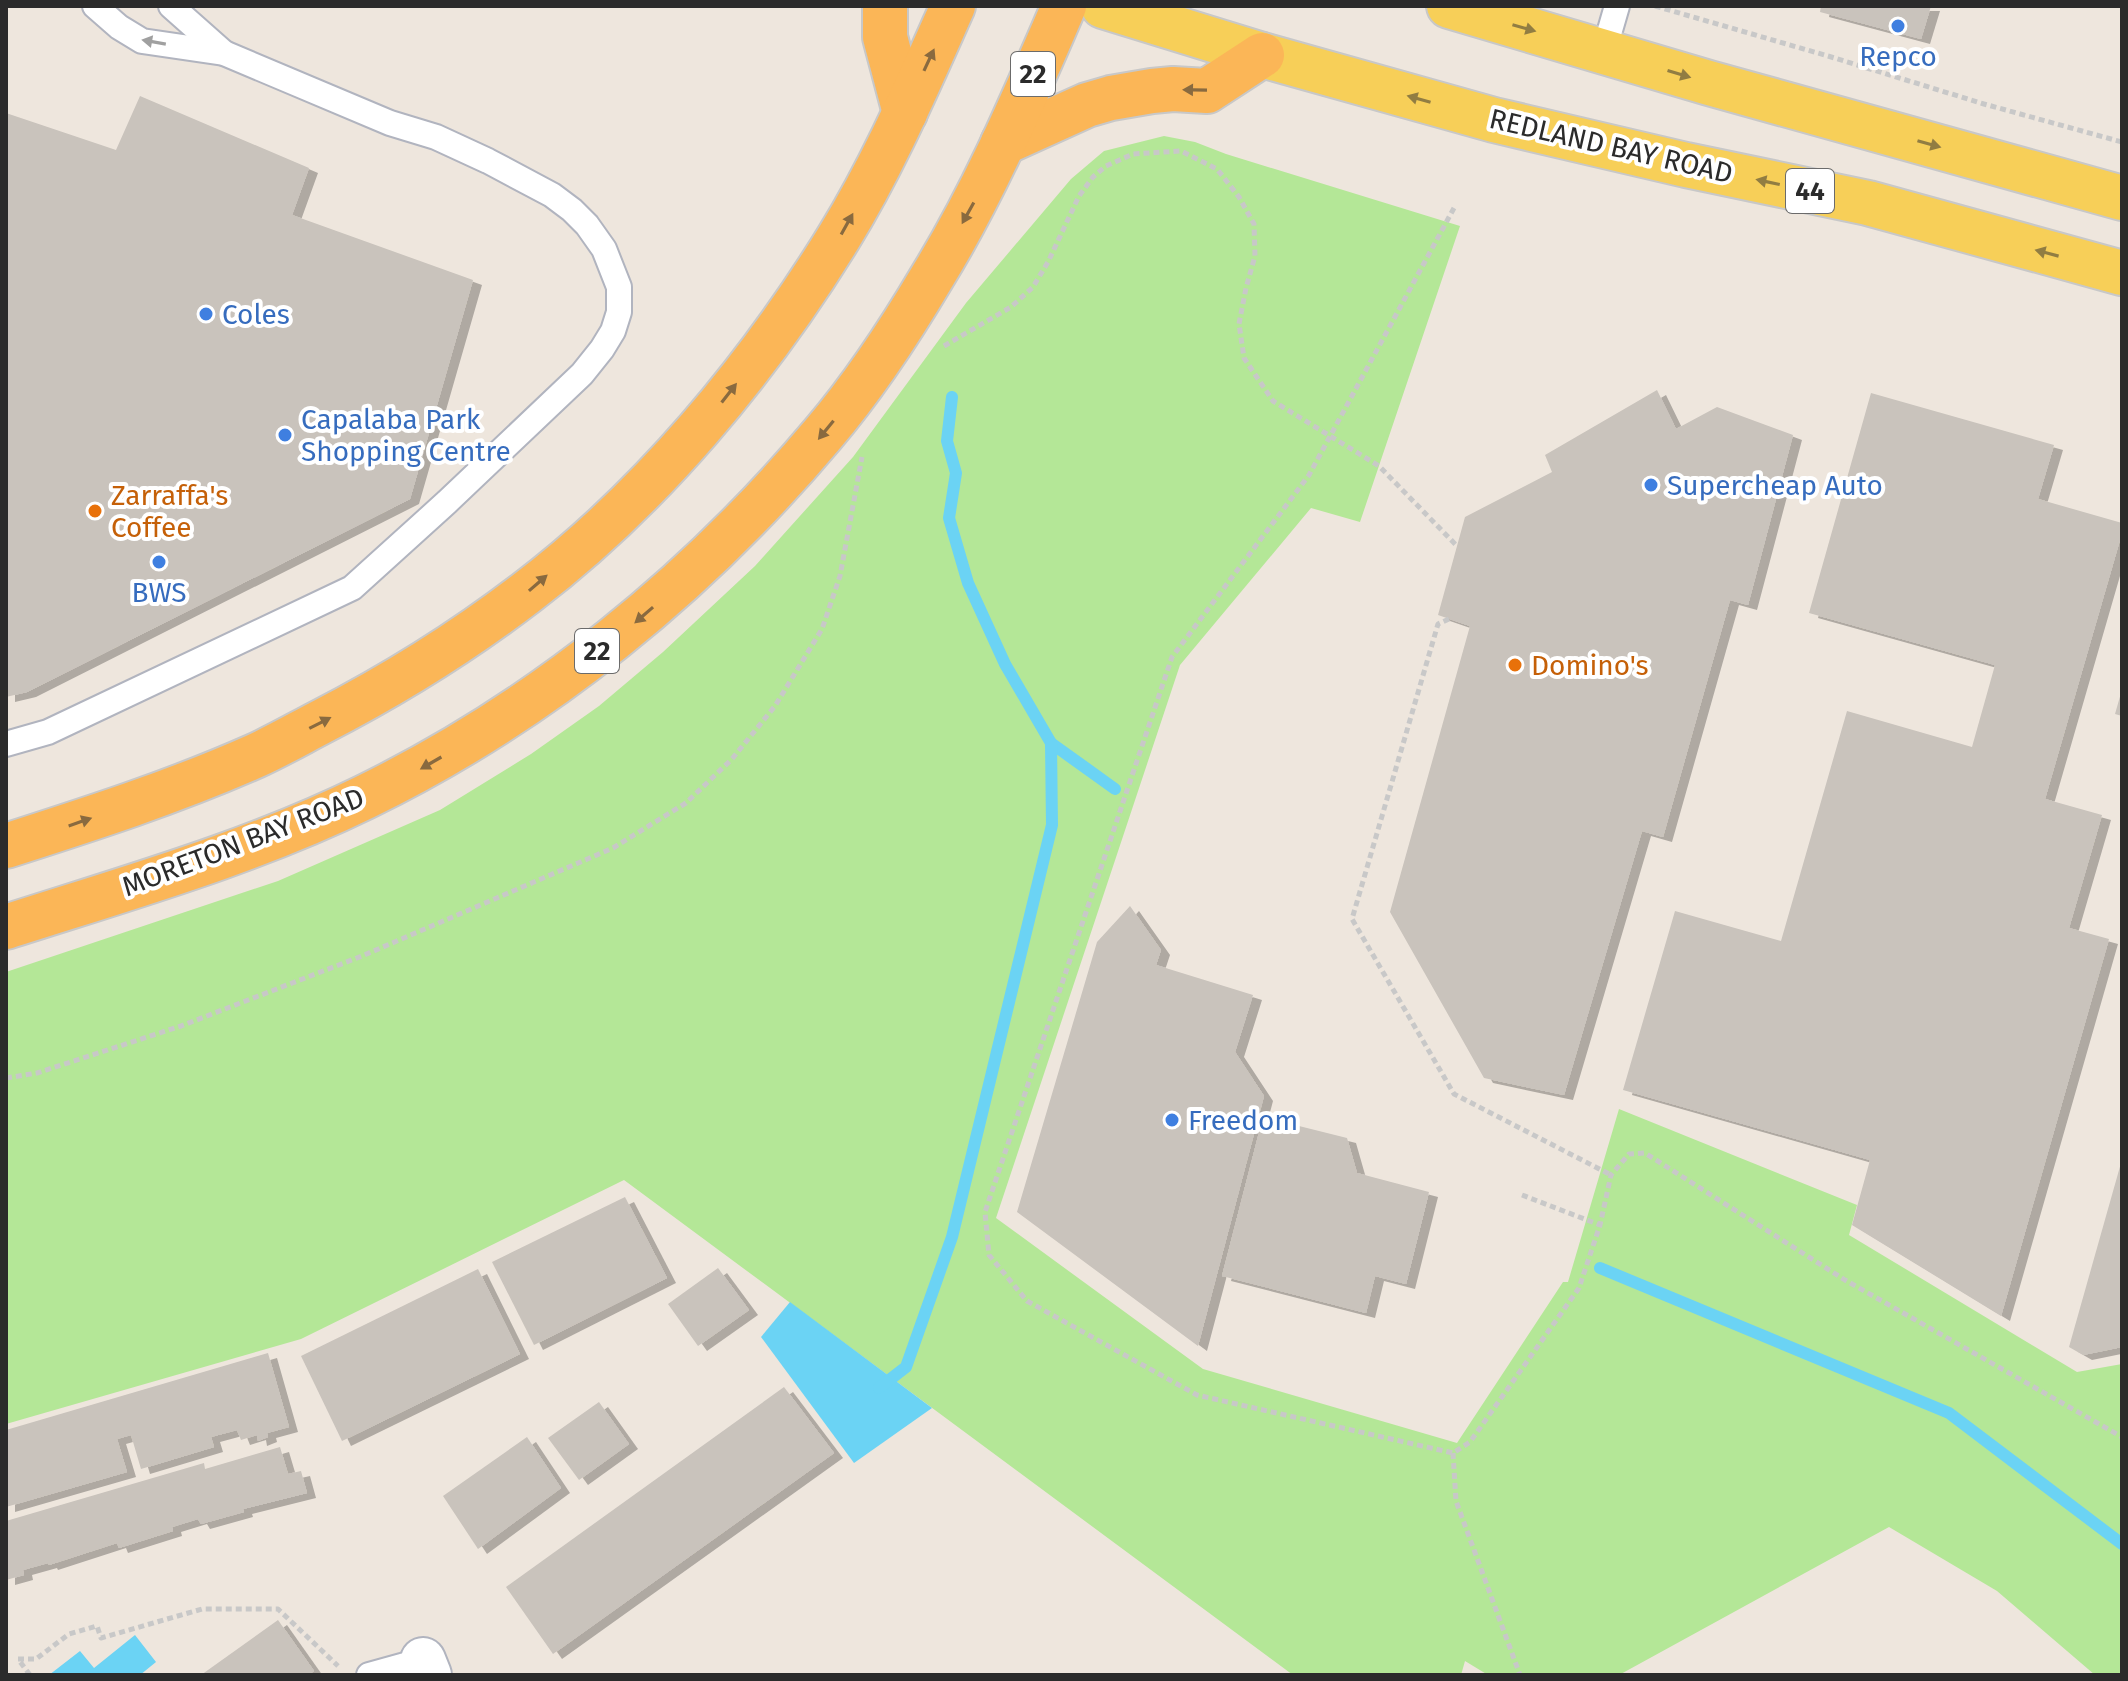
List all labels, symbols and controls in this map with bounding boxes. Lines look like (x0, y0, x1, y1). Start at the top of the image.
marker: Repco (1889, 17, 1907, 35)
one-way arrow (1511, 22, 1536, 34)
one-way arrow (141, 36, 166, 48)
place label: Repco (1859, 40, 1937, 73)
one-way arrow (922, 48, 936, 71)
road number: 22 (1011, 52, 1055, 96)
one-way arrow (1667, 68, 1691, 81)
one-way arrow (1182, 84, 1207, 96)
one-way arrow (1407, 92, 1432, 104)
street label: REDLAND BAY ROAD (1486, 102, 1736, 190)
one-way arrow (1918, 138, 1942, 151)
road number: 44 (1786, 169, 1834, 213)
one-way arrow (1755, 175, 1780, 188)
one-way arrow (962, 201, 975, 224)
one-way arrow (840, 213, 854, 235)
one-way arrow (2034, 246, 2059, 258)
place label: Coles (222, 298, 290, 331)
marker: Coles (197, 305, 215, 323)
one-way arrow (720, 383, 736, 403)
place label: Capalaba Park Shopping Centre (301, 403, 511, 468)
one-way arrow (818, 420, 835, 440)
marker: Capalaba Park Shopping Centre (276, 426, 294, 444)
place label: Supercheap Auto (1667, 469, 1883, 502)
marker: Supercheap Auto (1642, 476, 1660, 494)
place label: Zarraffa's Coffee (111, 479, 228, 544)
marker: Zarraffa's Coffee (86, 502, 104, 520)
marker: BWS (150, 553, 168, 571)
one-way arrow (528, 575, 548, 592)
place label: BWS (131, 576, 187, 609)
one-way arrow (635, 606, 655, 623)
road number: 22 (575, 629, 619, 673)
place label: Domino's (1531, 649, 1649, 682)
marker: Domino's (1506, 656, 1524, 674)
one-way arrow (308, 716, 331, 729)
one-way arrow (420, 756, 442, 770)
street label: MORETON BAY ROAD (117, 781, 369, 903)
one-way arrow (68, 815, 92, 827)
place label: Freedom (1188, 1104, 1298, 1137)
marker: Freedom (1163, 1111, 1181, 1129)

